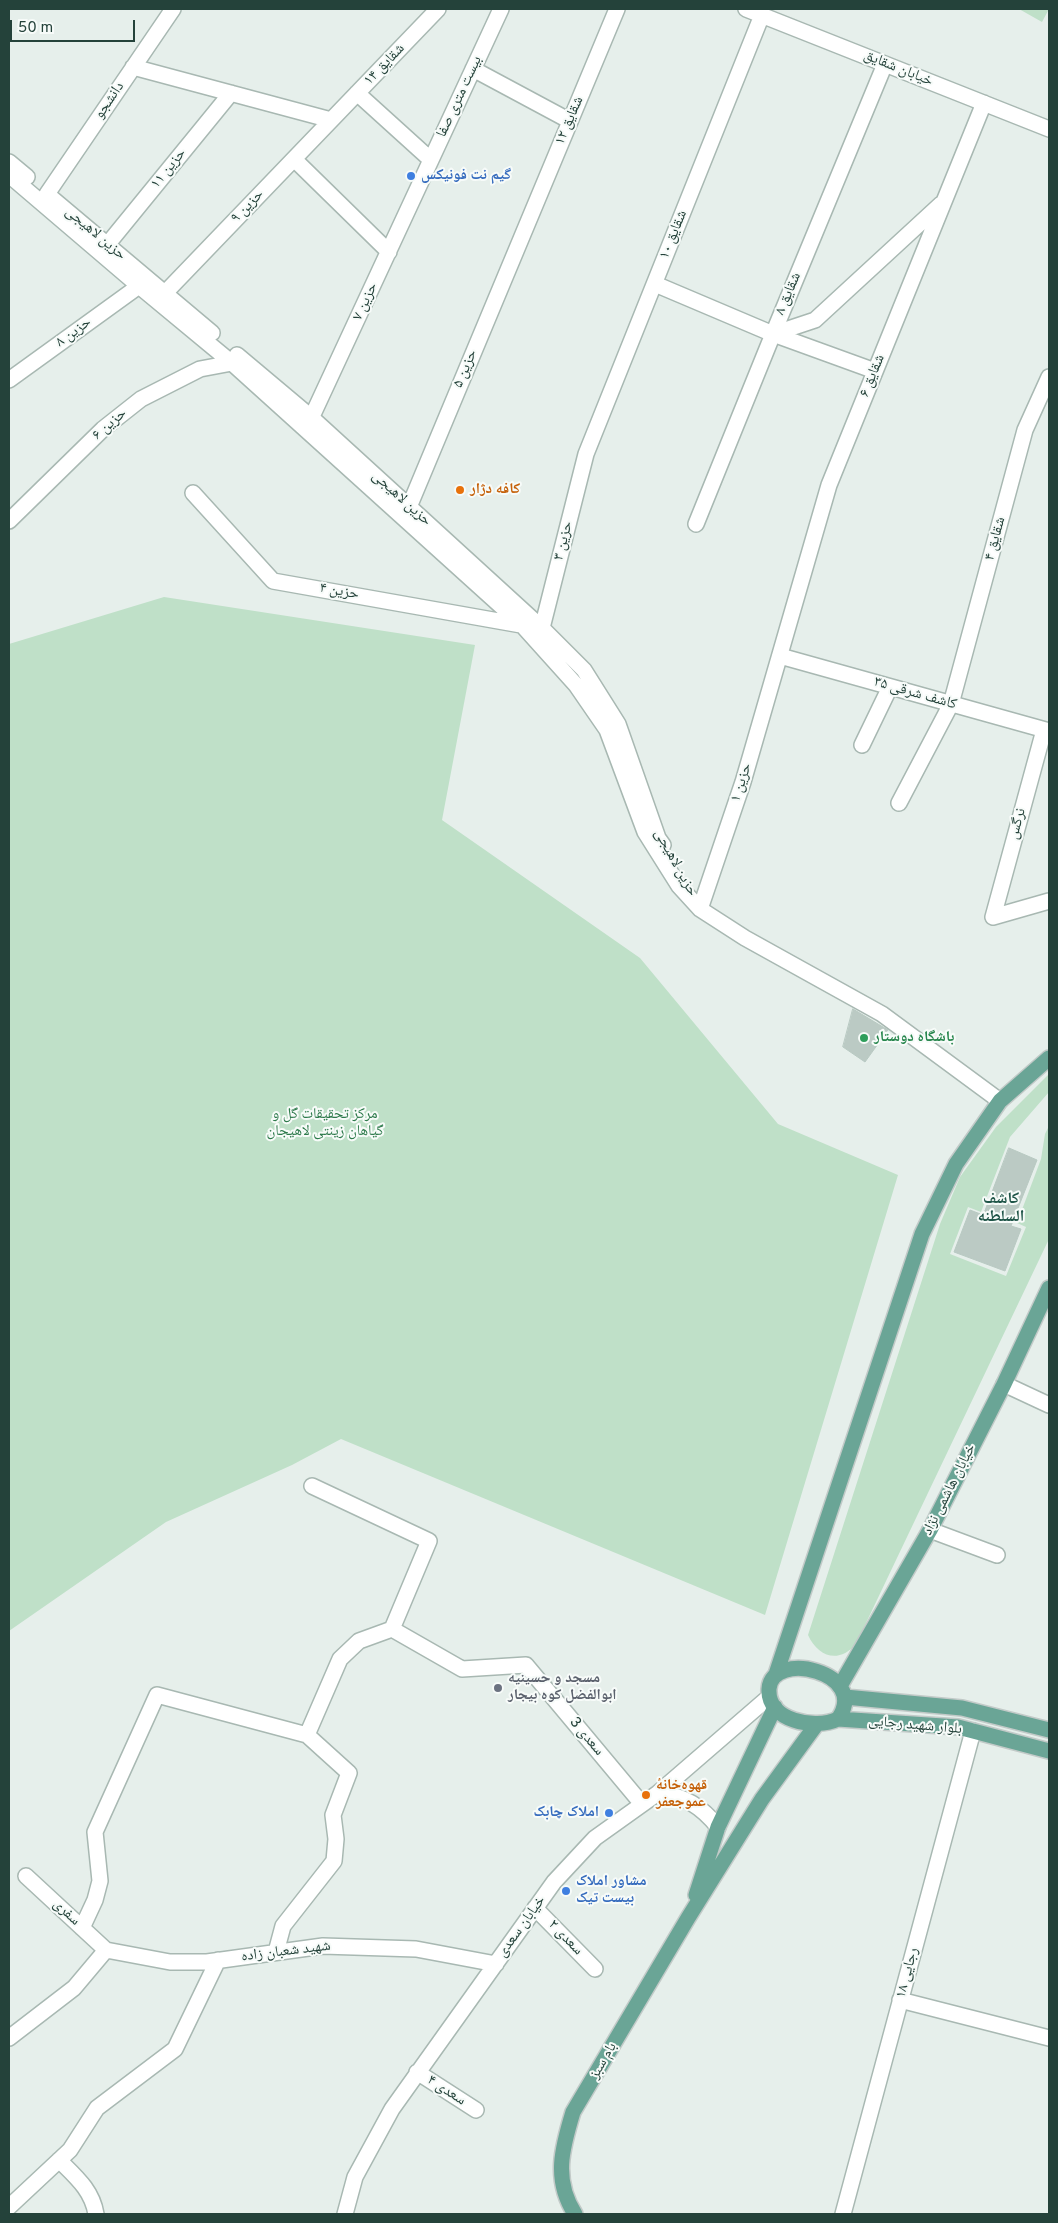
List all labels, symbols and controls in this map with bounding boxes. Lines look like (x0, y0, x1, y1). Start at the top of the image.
scale bar (12, 10, 138, 42)
text: 50 m (18, 19, 53, 38)
street label: شقایق ۱۴ (361, 40, 409, 90)
street label: خیابان شقایق (861, 47, 935, 91)
street label: بیست متری صفا (433, 53, 487, 141)
street label: دانشجو (91, 79, 129, 123)
street label: شقایق ۱۲ (552, 94, 588, 148)
street label: حزین ۱۱ (147, 145, 191, 193)
place label: گیم نت فونیکس (421, 167, 511, 185)
marker: گیم نت فونیکس (405, 170, 417, 182)
street label: حزین ۹ (228, 186, 268, 228)
street label: حزین لاهیجی (61, 203, 129, 265)
street label: شقایق ۱۰ (656, 208, 692, 262)
street label: شقایق ۸ (772, 270, 806, 318)
street label: حزین ۷ (349, 280, 383, 324)
street label: حزین ۸ (53, 314, 95, 352)
street label: حزین ۵ (450, 347, 482, 391)
street label: شقایق ۶ (856, 352, 890, 400)
street label: حزین ۶ (89, 405, 131, 445)
street label: حزین لاهیجی (367, 468, 435, 530)
place label: کافه دژار (470, 481, 520, 499)
marker: کافه دژار (454, 484, 466, 496)
street label: شقایق ۴ (982, 515, 1010, 563)
street label: حزین ۳ (550, 520, 578, 562)
street label: حزین ۴ (318, 580, 360, 604)
street label: کاشف شرقی ۳۵ (872, 674, 958, 714)
street label: حزین ۱ (727, 761, 757, 805)
street label: نرگس (1005, 806, 1031, 842)
street label: حزین لاهیجی (649, 826, 701, 900)
place label: باشگاه دوستار (874, 1029, 954, 1047)
marker: باشگاه دوستار (858, 1032, 870, 1044)
park label: مرکز تحقیقات گل و گیاهان زینتی لاهیجان (266, 1106, 384, 1141)
district label: کاشف السلطنه (978, 1190, 1024, 1228)
street label: خیابان هاشمی نژاد (919, 1441, 981, 1539)
place label: مسجد و حسینیه ابوالفضل کوه بیجار (508, 1670, 617, 1705)
marker: مسجد و حسینیه ابوالفضل کوه بیجار (492, 1682, 504, 1694)
street label: بلوار شهید رجایی (867, 1713, 963, 1739)
street label: سعدی 3 (565, 1714, 607, 1760)
place label: قهوه‌خانهٔ عموجعفر (656, 1777, 707, 1812)
marker: قهوه‌خانهٔ عموجعفر (640, 1789, 652, 1801)
place label: املاک چابک (534, 1804, 599, 1822)
marker: املاک چابک (603, 1807, 615, 1819)
place label: مشاور املاک بیست تیک (576, 1873, 647, 1908)
marker: مشاور املاک بیست تیک (560, 1885, 572, 1897)
street label: خیابان سعدی (494, 1893, 550, 1961)
street label: سفری (49, 1896, 83, 1930)
street label: سعدی ۲ (544, 1916, 586, 1960)
street label: شهید شعبان زاده (240, 1938, 332, 1966)
street label: رجایی ۱۸ (893, 1946, 923, 2000)
street label: بام سبز (586, 2040, 622, 2082)
street label: سعدی ۴ (423, 2072, 469, 2110)

